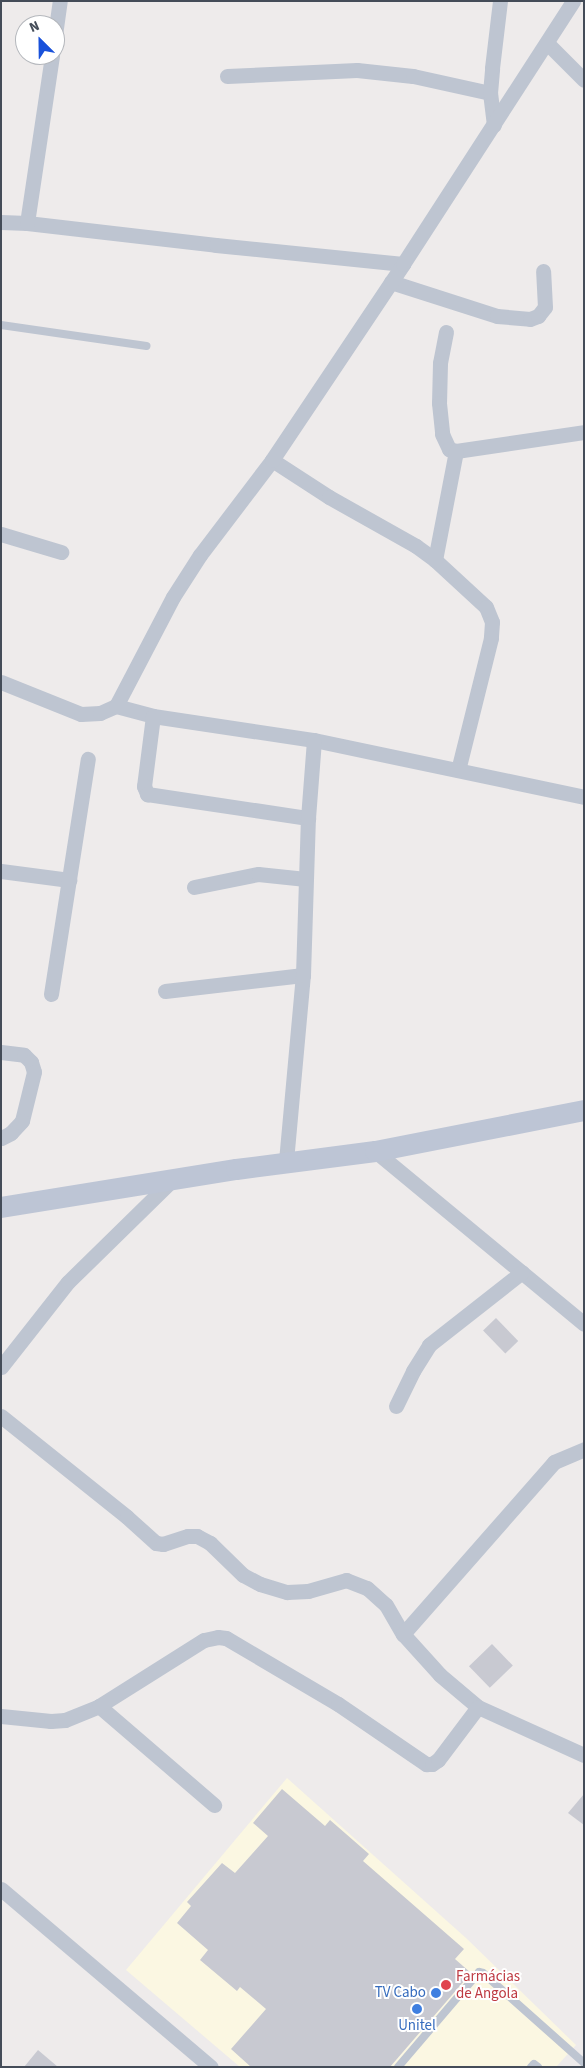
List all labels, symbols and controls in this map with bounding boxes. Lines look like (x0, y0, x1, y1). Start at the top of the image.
north arrow (15, 15, 65, 65)
text: N (26, 16, 43, 38)
place label: Farmácias de Angola (456, 1967, 520, 2002)
marker: Farmácias de Angola (440, 1979, 452, 1991)
place label: TV Cabo (375, 1984, 426, 2002)
marker: TV Cabo (430, 1987, 442, 1999)
marker: Unitel (411, 2003, 423, 2015)
place label: Unitel (398, 2017, 436, 2035)

